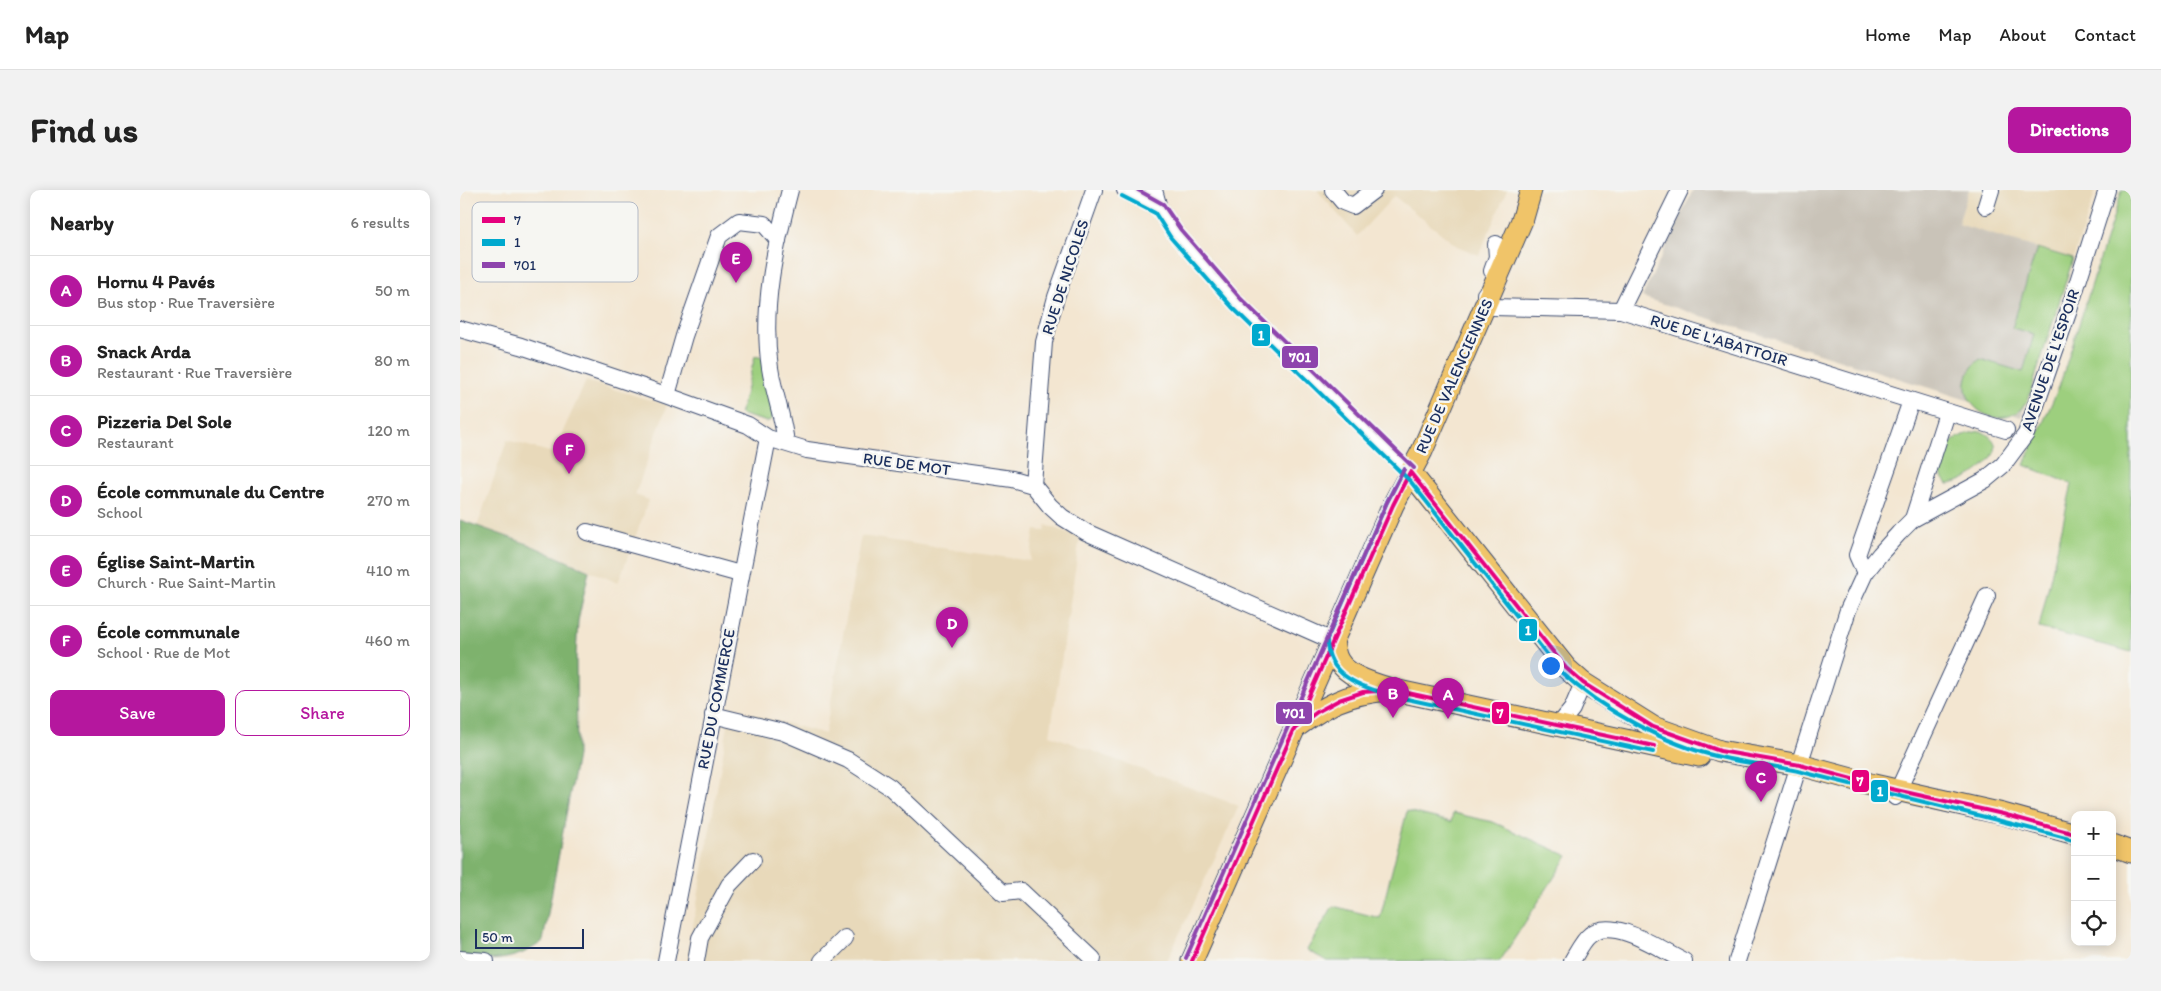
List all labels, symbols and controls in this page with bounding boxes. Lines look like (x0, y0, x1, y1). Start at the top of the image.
text: Map (25, 20, 69, 49)
text: Home (1865, 24, 1911, 46)
text: Map (1939, 24, 1972, 46)
text: About (2000, 24, 2046, 46)
text: Contact (2074, 24, 2136, 46)
button: Directions (2008, 107, 2131, 153)
text: Find us (30, 109, 138, 151)
legend (472, 202, 638, 282)
text: Nearby (50, 210, 114, 235)
text: 7 (514, 212, 521, 229)
text: 6 results (350, 213, 410, 232)
street label: RUE DE NICOLES (1037, 217, 1093, 337)
text: 1 (514, 234, 521, 251)
pin: E (720, 242, 752, 283)
text: 701 (514, 257, 537, 274)
text: Hornu 4 Pavés (97, 270, 215, 293)
text: A (61, 281, 71, 300)
text: 50 m (375, 281, 410, 300)
street label: AVENUE DE L'ESPOIR (2017, 286, 2083, 433)
text: Bus stop · Rue Traversière (97, 293, 275, 312)
street label: RUE DE VALENCIENNES (1411, 296, 1497, 456)
street label: RUE DE L'ABATTOIR (1648, 310, 1790, 370)
line badge: 1 (1251, 323, 1271, 347)
text: 1 (1258, 327, 1265, 344)
text: Snack Arda (97, 340, 191, 363)
line badge: 701 (1281, 345, 1319, 369)
text: 701 (1288, 349, 1312, 366)
text: B (61, 351, 71, 370)
text: 80 m (374, 351, 410, 370)
text: Restaurant · Rue Traversière (97, 363, 292, 382)
text: Pizzeria Del Sole (97, 410, 232, 433)
text: C (61, 421, 71, 440)
text: 120 m (367, 421, 410, 440)
text: Restaurant (97, 433, 174, 452)
pin: F (553, 433, 585, 474)
street label: RUE DE MOT (862, 448, 952, 480)
text: École communale du Centre (97, 480, 325, 503)
text: D (61, 491, 71, 510)
text: 270 m (367, 491, 410, 510)
text: School (97, 503, 143, 522)
text: Église Saint-Martin (97, 550, 255, 573)
text: E (62, 561, 70, 580)
text: 410 m (366, 561, 410, 580)
text: Church · Rue Saint-Martin (97, 573, 276, 592)
pin: D (936, 607, 968, 648)
line badge: 1 (1518, 618, 1538, 642)
text: École communale (97, 620, 240, 643)
text: 1 (1525, 622, 1532, 639)
street label: RUE DU COMMERCE (693, 627, 739, 771)
text: F (62, 631, 70, 650)
text: 460 m (365, 631, 410, 650)
text: School · Rue de Mot (97, 643, 230, 662)
your location (1538, 653, 1564, 679)
pin: B (1377, 677, 1409, 718)
pin: A (1432, 678, 1464, 719)
button: Save (50, 690, 225, 736)
button: Share (235, 690, 410, 736)
line badge: 701 (1275, 701, 1313, 725)
line badge: 7 (1491, 701, 1510, 725)
text: 701 (1282, 705, 1306, 722)
text: 7 (1496, 705, 1504, 722)
pin: C (1745, 761, 1777, 802)
line badge: 7 (1851, 769, 1870, 793)
text: 7 (1856, 773, 1864, 790)
line badge: 1 (1870, 779, 1889, 803)
text: 1 (1877, 783, 1884, 800)
map controls (2071, 811, 2116, 946)
button: + (2071, 811, 2116, 856)
button: − (2071, 856, 2116, 901)
button: locate (2071, 901, 2116, 946)
scale bar (475, 926, 584, 949)
text: 50 m (482, 929, 513, 946)

